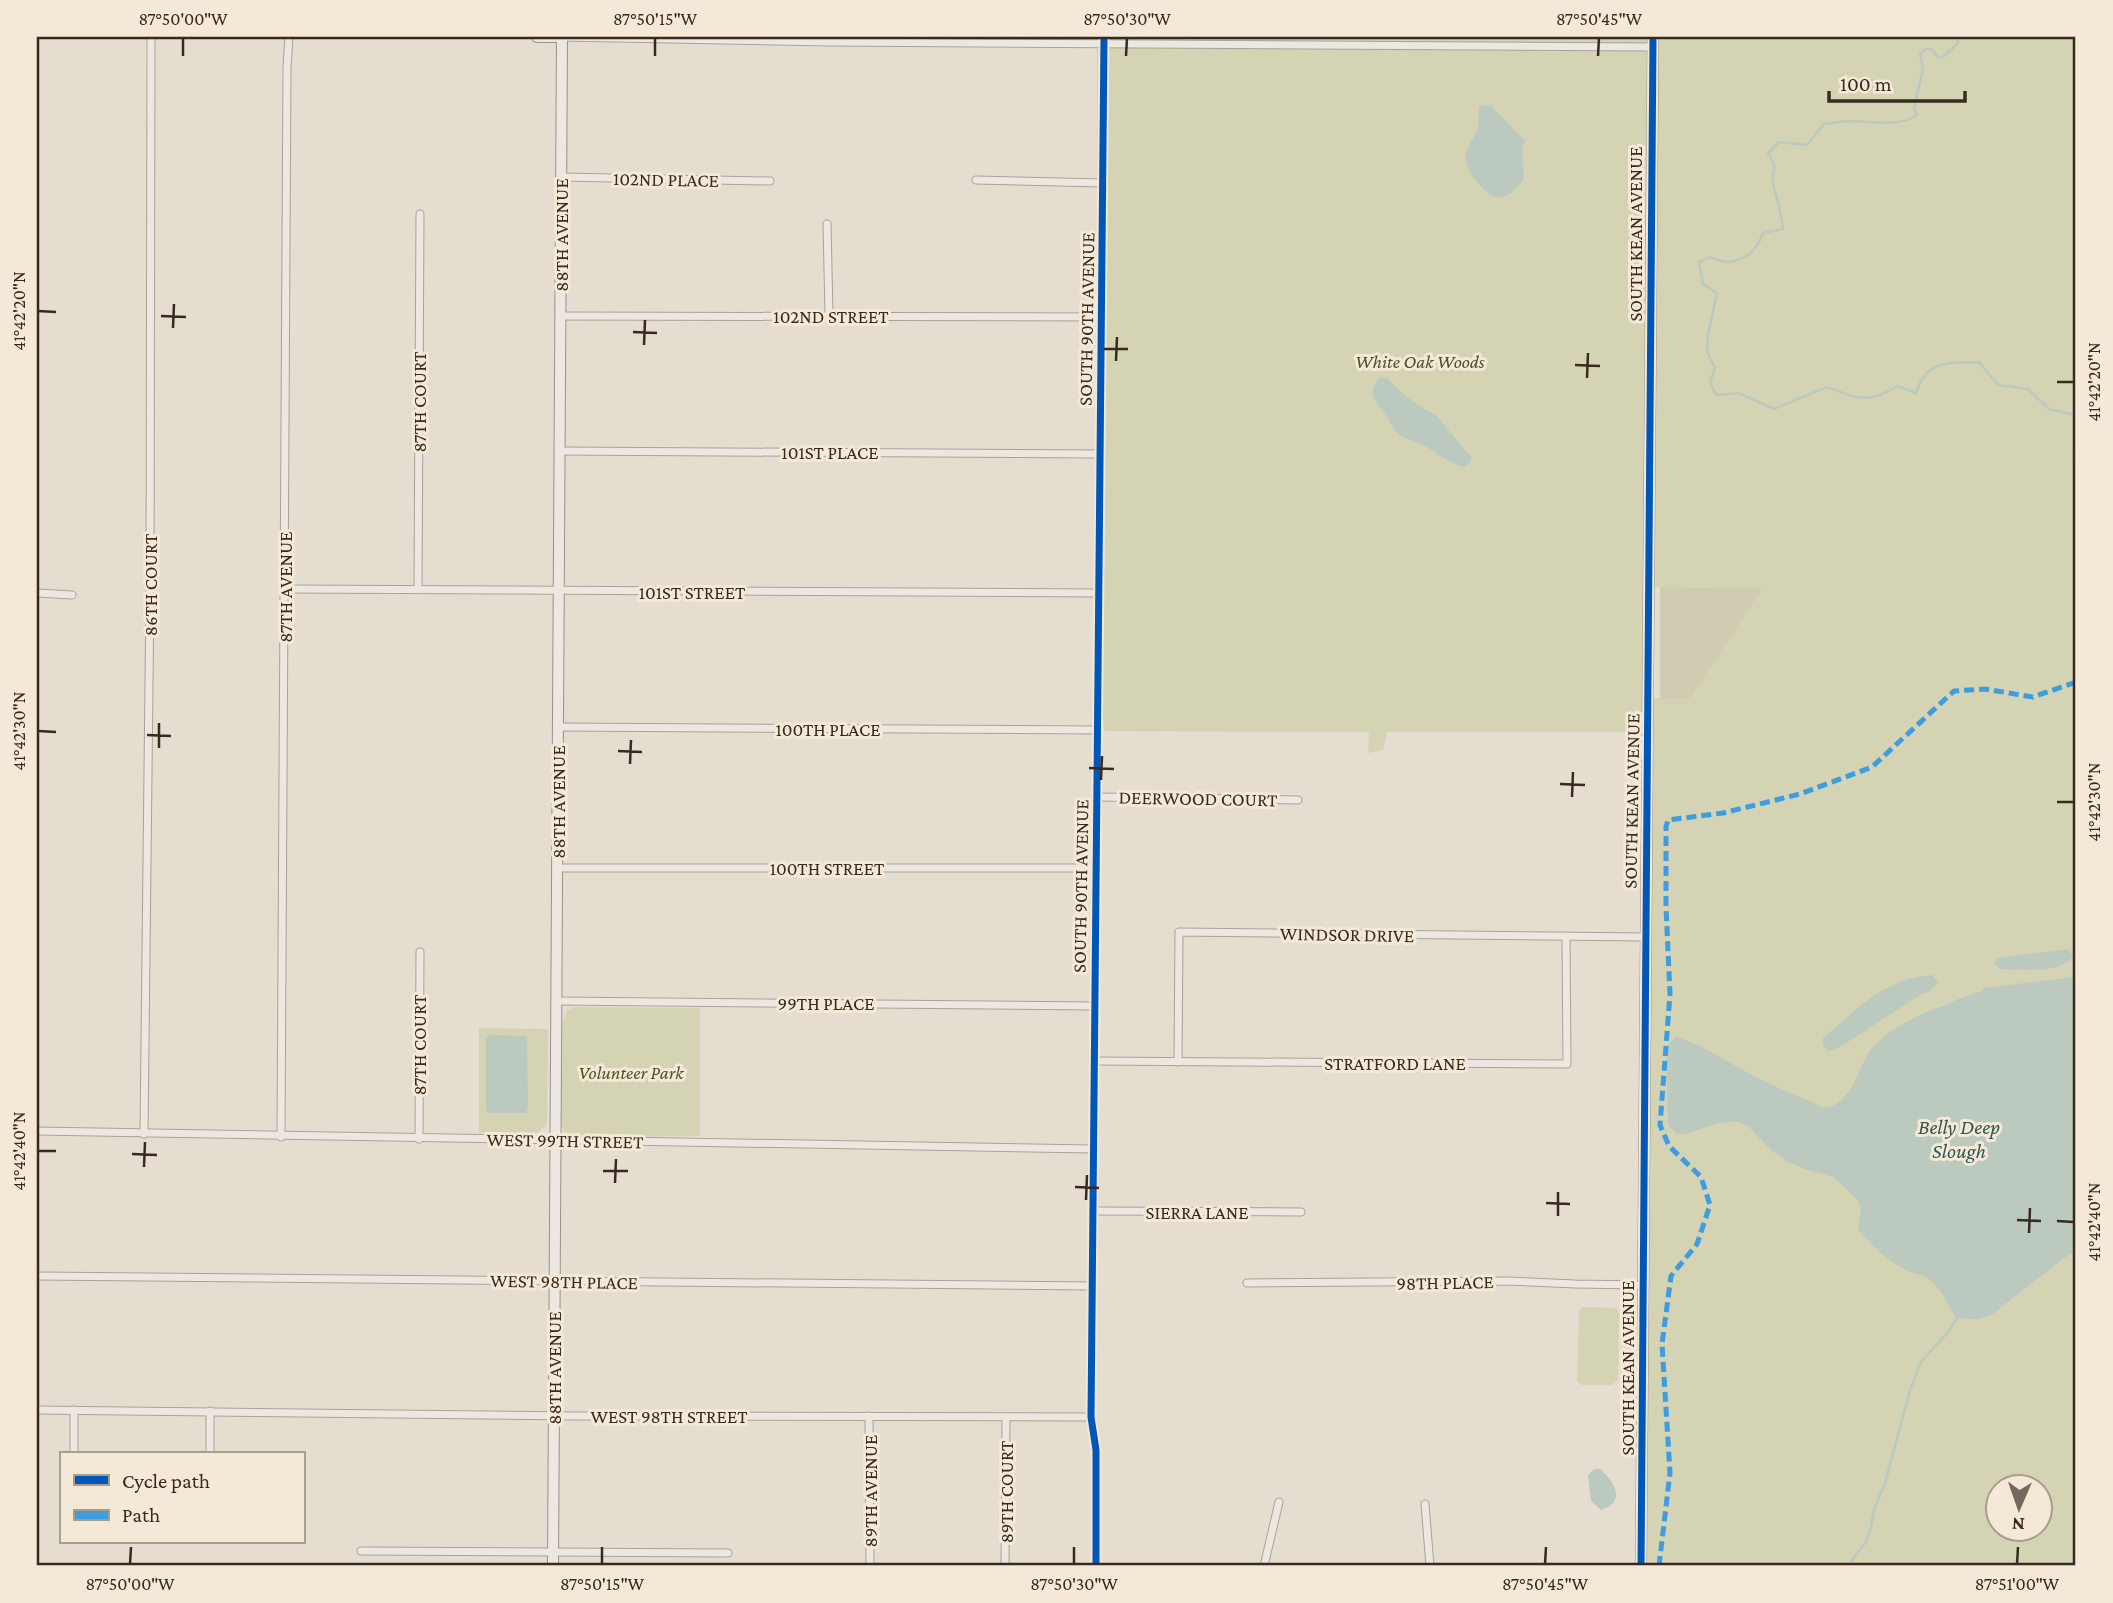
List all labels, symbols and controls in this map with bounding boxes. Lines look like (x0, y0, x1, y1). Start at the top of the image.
text: 87°50'00"W (138, 9, 228, 29)
text: 87°50'15"W (613, 9, 697, 29)
text: 87°50'30"W (1083, 9, 1171, 29)
text: 87°50'45"W (1556, 9, 1642, 29)
scale bar (1829, 60, 1966, 104)
text: 100 m (1840, 72, 1892, 96)
street label: SOUTH KEAN AVENUE (1625, 146, 1646, 322)
street label: 102ND PLACE (613, 168, 719, 191)
street label: 88TH AVENUE (551, 178, 572, 292)
street label: SOUTH 90TH AVENUE (1074, 232, 1099, 406)
text: 41°42'20"N (9, 271, 29, 351)
street label: 102ND STREET (773, 306, 889, 327)
text: 41°42'20"N (2084, 342, 2104, 422)
street label: 87TH COURT (409, 351, 430, 453)
park label: White Oak Woods (1355, 351, 1485, 372)
street label: 101ST PLACE (781, 442, 879, 463)
street label: 87TH AVENUE (275, 531, 296, 643)
street label: 86TH COURT (140, 533, 161, 636)
street label: 101ST STREET (639, 582, 746, 603)
text: 41°42'30"N (9, 691, 29, 771)
street label: SOUTH KEAN AVENUE (1619, 713, 1644, 889)
street label: 100TH PLACE (775, 719, 881, 740)
street label: 88TH AVENUE (548, 745, 569, 859)
text: 41°42'30"N (2084, 762, 2104, 842)
street label: DEERWOOD COURT (1118, 787, 1278, 810)
street label: SOUTH 90TH AVENUE (1068, 799, 1093, 973)
street label: 100TH STREET (770, 858, 885, 879)
street label: WINDSOR DRIVE (1280, 923, 1414, 946)
street label: 99TH PLACE (778, 993, 874, 1014)
street label: 87TH COURT (409, 994, 430, 1096)
street label: STRATFORD LANE (1324, 1053, 1466, 1074)
park label: Volunteer Park (579, 1062, 684, 1083)
text: 41°42'40"N (9, 1111, 29, 1191)
water label: Belly Deep Slough (1918, 1115, 2000, 1163)
street label: WEST 99TH STREET (486, 1129, 644, 1152)
text: 41°42'40"N (2084, 1182, 2104, 1262)
street label: SIERRA LANE (1146, 1202, 1248, 1223)
street label: WEST 98TH PLACE (490, 1270, 638, 1293)
street label: 98TH PLACE (1396, 1271, 1494, 1294)
street label: SOUTH KEAN AVENUE (1617, 1280, 1638, 1456)
street label: 88TH AVENUE (544, 1311, 565, 1425)
street label: WEST 98TH STREET (590, 1406, 748, 1427)
street label: 89TH AVENUE (860, 1435, 881, 1547)
street label: 89TH COURT (996, 1440, 1017, 1543)
legend (60, 1452, 304, 1544)
text: Cycle path (122, 1469, 210, 1493)
north arrow (1983, 1474, 2054, 1544)
text: Path (122, 1503, 160, 1527)
text: N (2012, 1514, 2025, 1535)
text: 87°50'00"W (85, 1574, 175, 1594)
text: 87°50'15"W (560, 1574, 644, 1594)
text: 87°50'30"W (1030, 1574, 1118, 1594)
text: 87°50'45"W (1502, 1574, 1588, 1594)
text: 87°51'00"W (1975, 1574, 2060, 1594)

